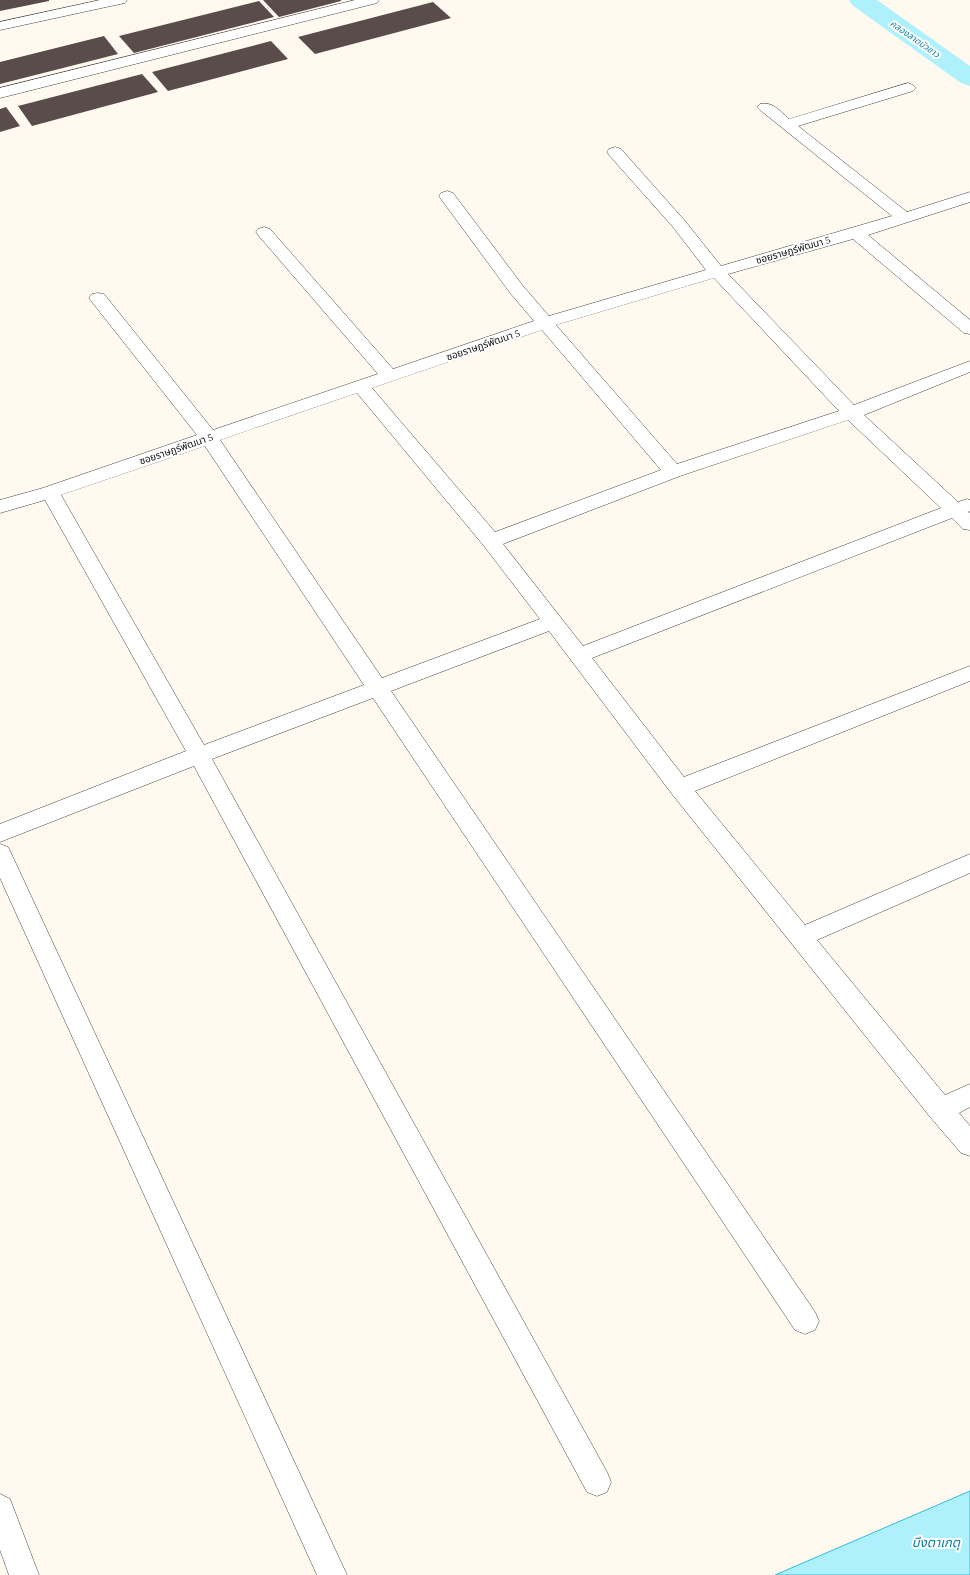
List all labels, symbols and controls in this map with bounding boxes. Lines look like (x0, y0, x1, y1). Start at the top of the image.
water label: คลองลาดบัวขาว (888, 18, 942, 60)
street label: ซอยราษฎร์พัฒนา 5 (754, 234, 832, 266)
street label: ซอยราษฎร์พัฒนา 5 (445, 327, 521, 363)
street label: ซอยราษฎร์พัฒนา 5 (138, 431, 214, 467)
water label: บึงตาเกตุ (912, 1535, 961, 1551)

